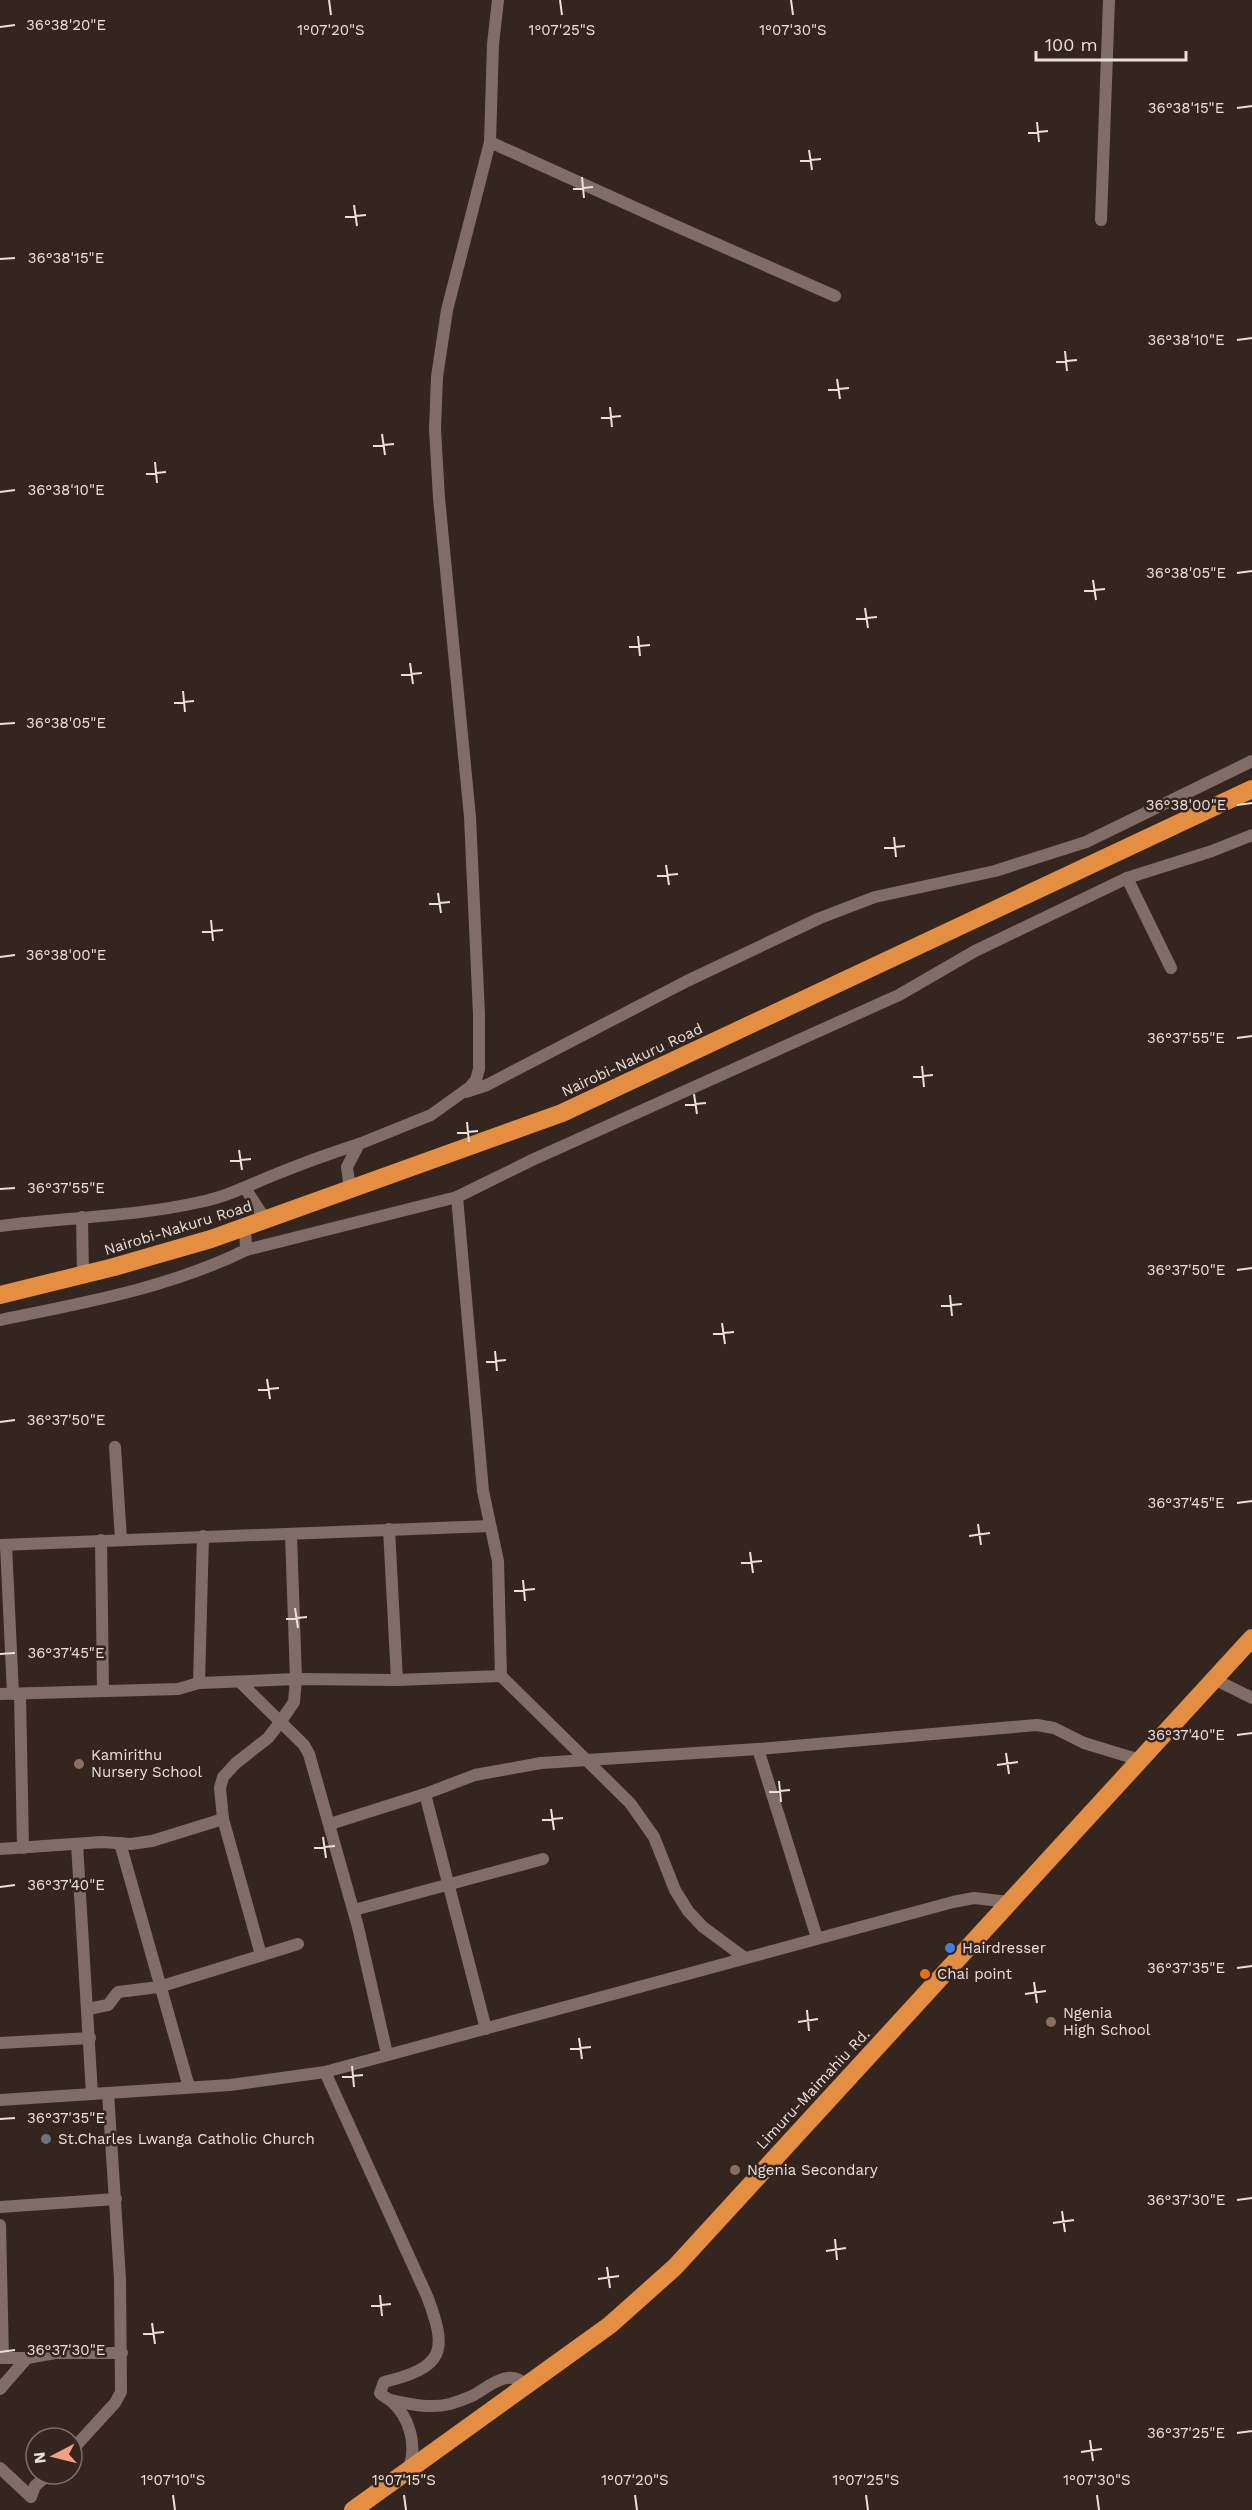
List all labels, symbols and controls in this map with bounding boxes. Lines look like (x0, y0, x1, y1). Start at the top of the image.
text: 36°38'20"E (26, 16, 106, 34)
text: 1°07'20"S (297, 21, 365, 39)
text: 1°07'25"S (529, 21, 595, 39)
text: 1°07'30"S (759, 21, 827, 39)
scale bar (1036, 24, 1186, 62)
text: 100 m (1045, 34, 1098, 55)
text: 36°38'15"E (1148, 99, 1224, 117)
text: 36°38'15"E (28, 249, 104, 267)
text: 36°38'10"E (1147, 331, 1225, 349)
text: 36°38'10"E (27, 481, 105, 499)
text: 36°38'05"E (1146, 564, 1226, 582)
text: 36°38'05"E (26, 714, 106, 732)
text: 36°38'00"E (1146, 796, 1226, 814)
text: 36°38'00"E (26, 946, 106, 964)
street label: Nairobi-Nakuru Road (559, 1019, 705, 1101)
text: 36°37'55"E (1147, 1029, 1225, 1047)
text: 36°37'55"E (27, 1179, 105, 1197)
street label: Nairobi-Nakuru Road (102, 1197, 254, 1259)
text: 36°37'50"E (1147, 1261, 1225, 1279)
text: 36°37'50"E (27, 1411, 105, 1429)
text: 36°37'45"E (1148, 1494, 1224, 1512)
text: 36°37'45"E (28, 1644, 104, 1662)
text: 36°37'40"E (1147, 1726, 1225, 1744)
place label: Kamirithu Nursery School (91, 1746, 202, 1781)
marker: Kamirithu Nursery School (72, 1757, 86, 1771)
text: 36°37'40"E (27, 1876, 105, 1894)
place label: Hairdresser (962, 1939, 1046, 1957)
marker: Hairdresser (943, 1941, 957, 1955)
text: 36°37'35"E (1147, 1959, 1225, 1977)
place label: Chai point (937, 1965, 1013, 1983)
marker: Chai point (918, 1967, 932, 1981)
place label: Ngenia High School (1063, 2004, 1151, 2039)
marker: Ngenia High School (1044, 2015, 1058, 2029)
street label: Limuru-Maimahiu Rd. (752, 2025, 874, 2153)
text: 36°37'35"E (27, 2109, 105, 2127)
place label: St.Charles Lwanga Catholic Church (58, 2130, 315, 2148)
marker: St.Charles Lwanga Catholic Church (39, 2132, 53, 2146)
place label: Ngenia Secondary (747, 2161, 878, 2179)
marker: Ngenia Secondary (728, 2163, 742, 2177)
text: 36°37'30"E (1147, 2191, 1225, 2209)
text: 36°37'30"E (27, 2341, 105, 2359)
text: 36°37'25"E (1147, 2424, 1225, 2442)
north arrow (24, 2426, 84, 2486)
text: N (29, 2451, 50, 2465)
text: 1°07'10"S (141, 2471, 205, 2489)
text: 1°07'15"S (372, 2471, 436, 2489)
text: 1°07'20"S (601, 2471, 669, 2489)
text: 1°07'25"S (833, 2471, 899, 2489)
text: 1°07'30"S (1063, 2471, 1131, 2489)

